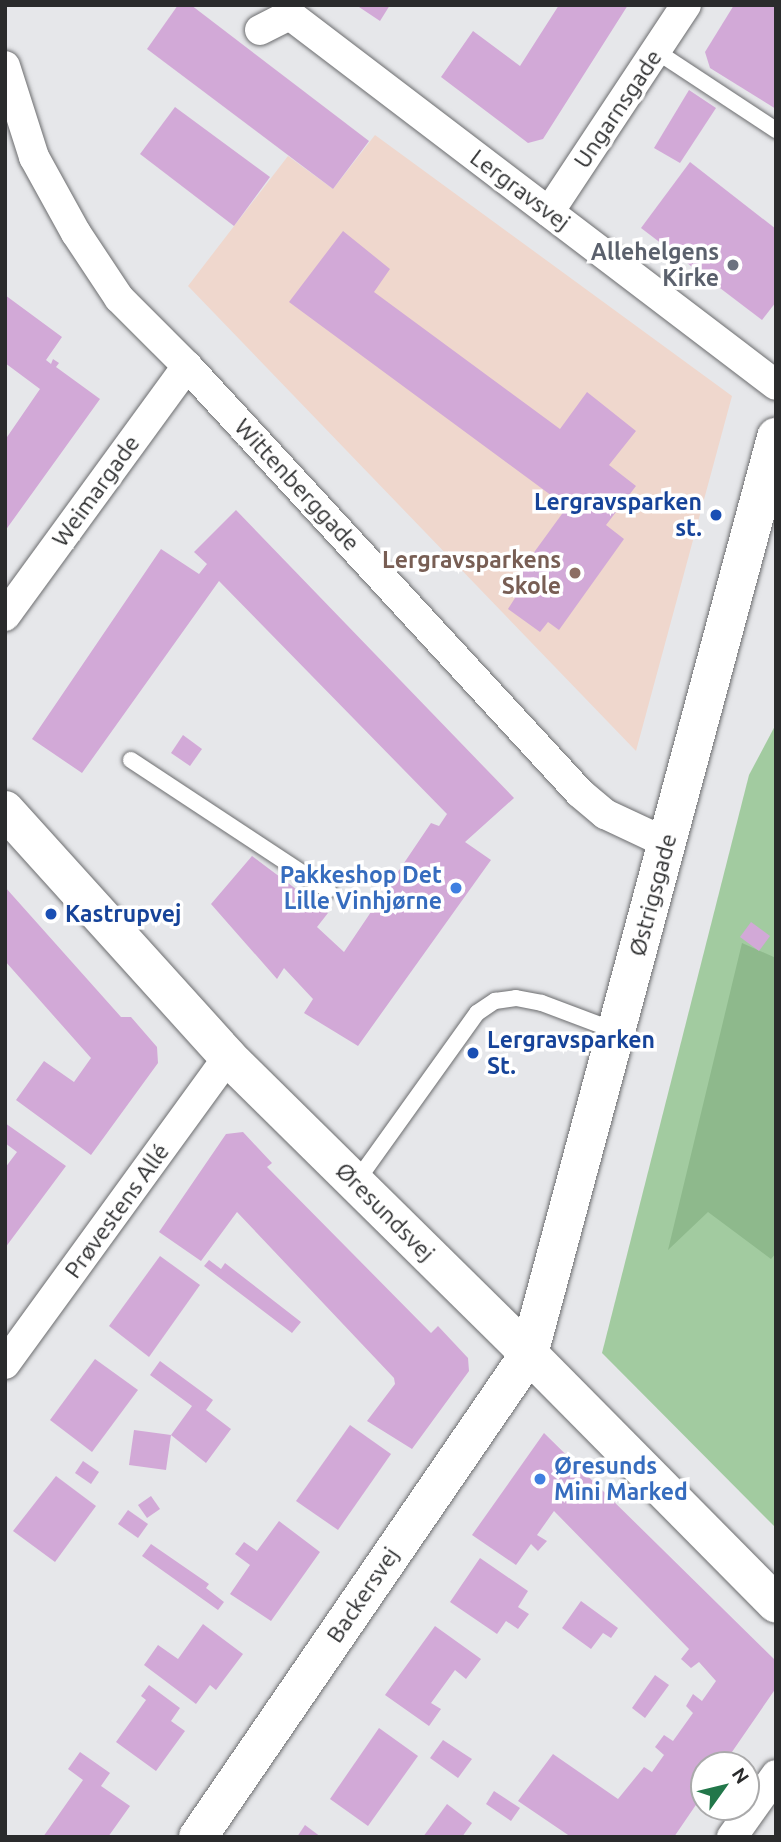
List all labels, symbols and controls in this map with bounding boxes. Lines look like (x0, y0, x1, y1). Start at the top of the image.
street label: Ungarnsgade (568, 45, 668, 173)
street label: Lergravsvej (465, 144, 575, 236)
place label: Allehelgens Kirke (591, 238, 719, 292)
marker: Allehelgens Kirke (725, 257, 741, 273)
street label: Wittenberggade (229, 413, 365, 557)
street label: Weimargade (46, 430, 146, 552)
place label: Lergravsparken st. (534, 488, 702, 542)
marker: Lergravsparken st. (708, 507, 724, 523)
place label: Lergravsparkens Skole (382, 546, 561, 600)
marker: Lergravsparkens Skole (567, 565, 583, 581)
street label: Østrigsgade (623, 831, 683, 959)
place label: Pakkeshop Det Lille Vinhjørne (280, 861, 442, 915)
marker: Pakkeshop Det Lille Vinhjørne (448, 880, 464, 896)
place label: Kastrupvej (65, 900, 182, 928)
marker: Kastrupvej (43, 906, 59, 922)
place label: Lergravsparken St. (487, 1026, 655, 1080)
marker: Lergravsparken St. (465, 1045, 481, 1061)
street label: Prøvestens Allé (59, 1138, 175, 1284)
street label: Øresundsvej (330, 1157, 440, 1267)
place label: Øresunds Mini Marked (554, 1452, 688, 1506)
marker: Øresunds Mini Marked (532, 1471, 548, 1487)
street label: Backersvej (321, 1542, 405, 1648)
north arrow (690, 1751, 760, 1821)
text: N (728, 1763, 754, 1787)

